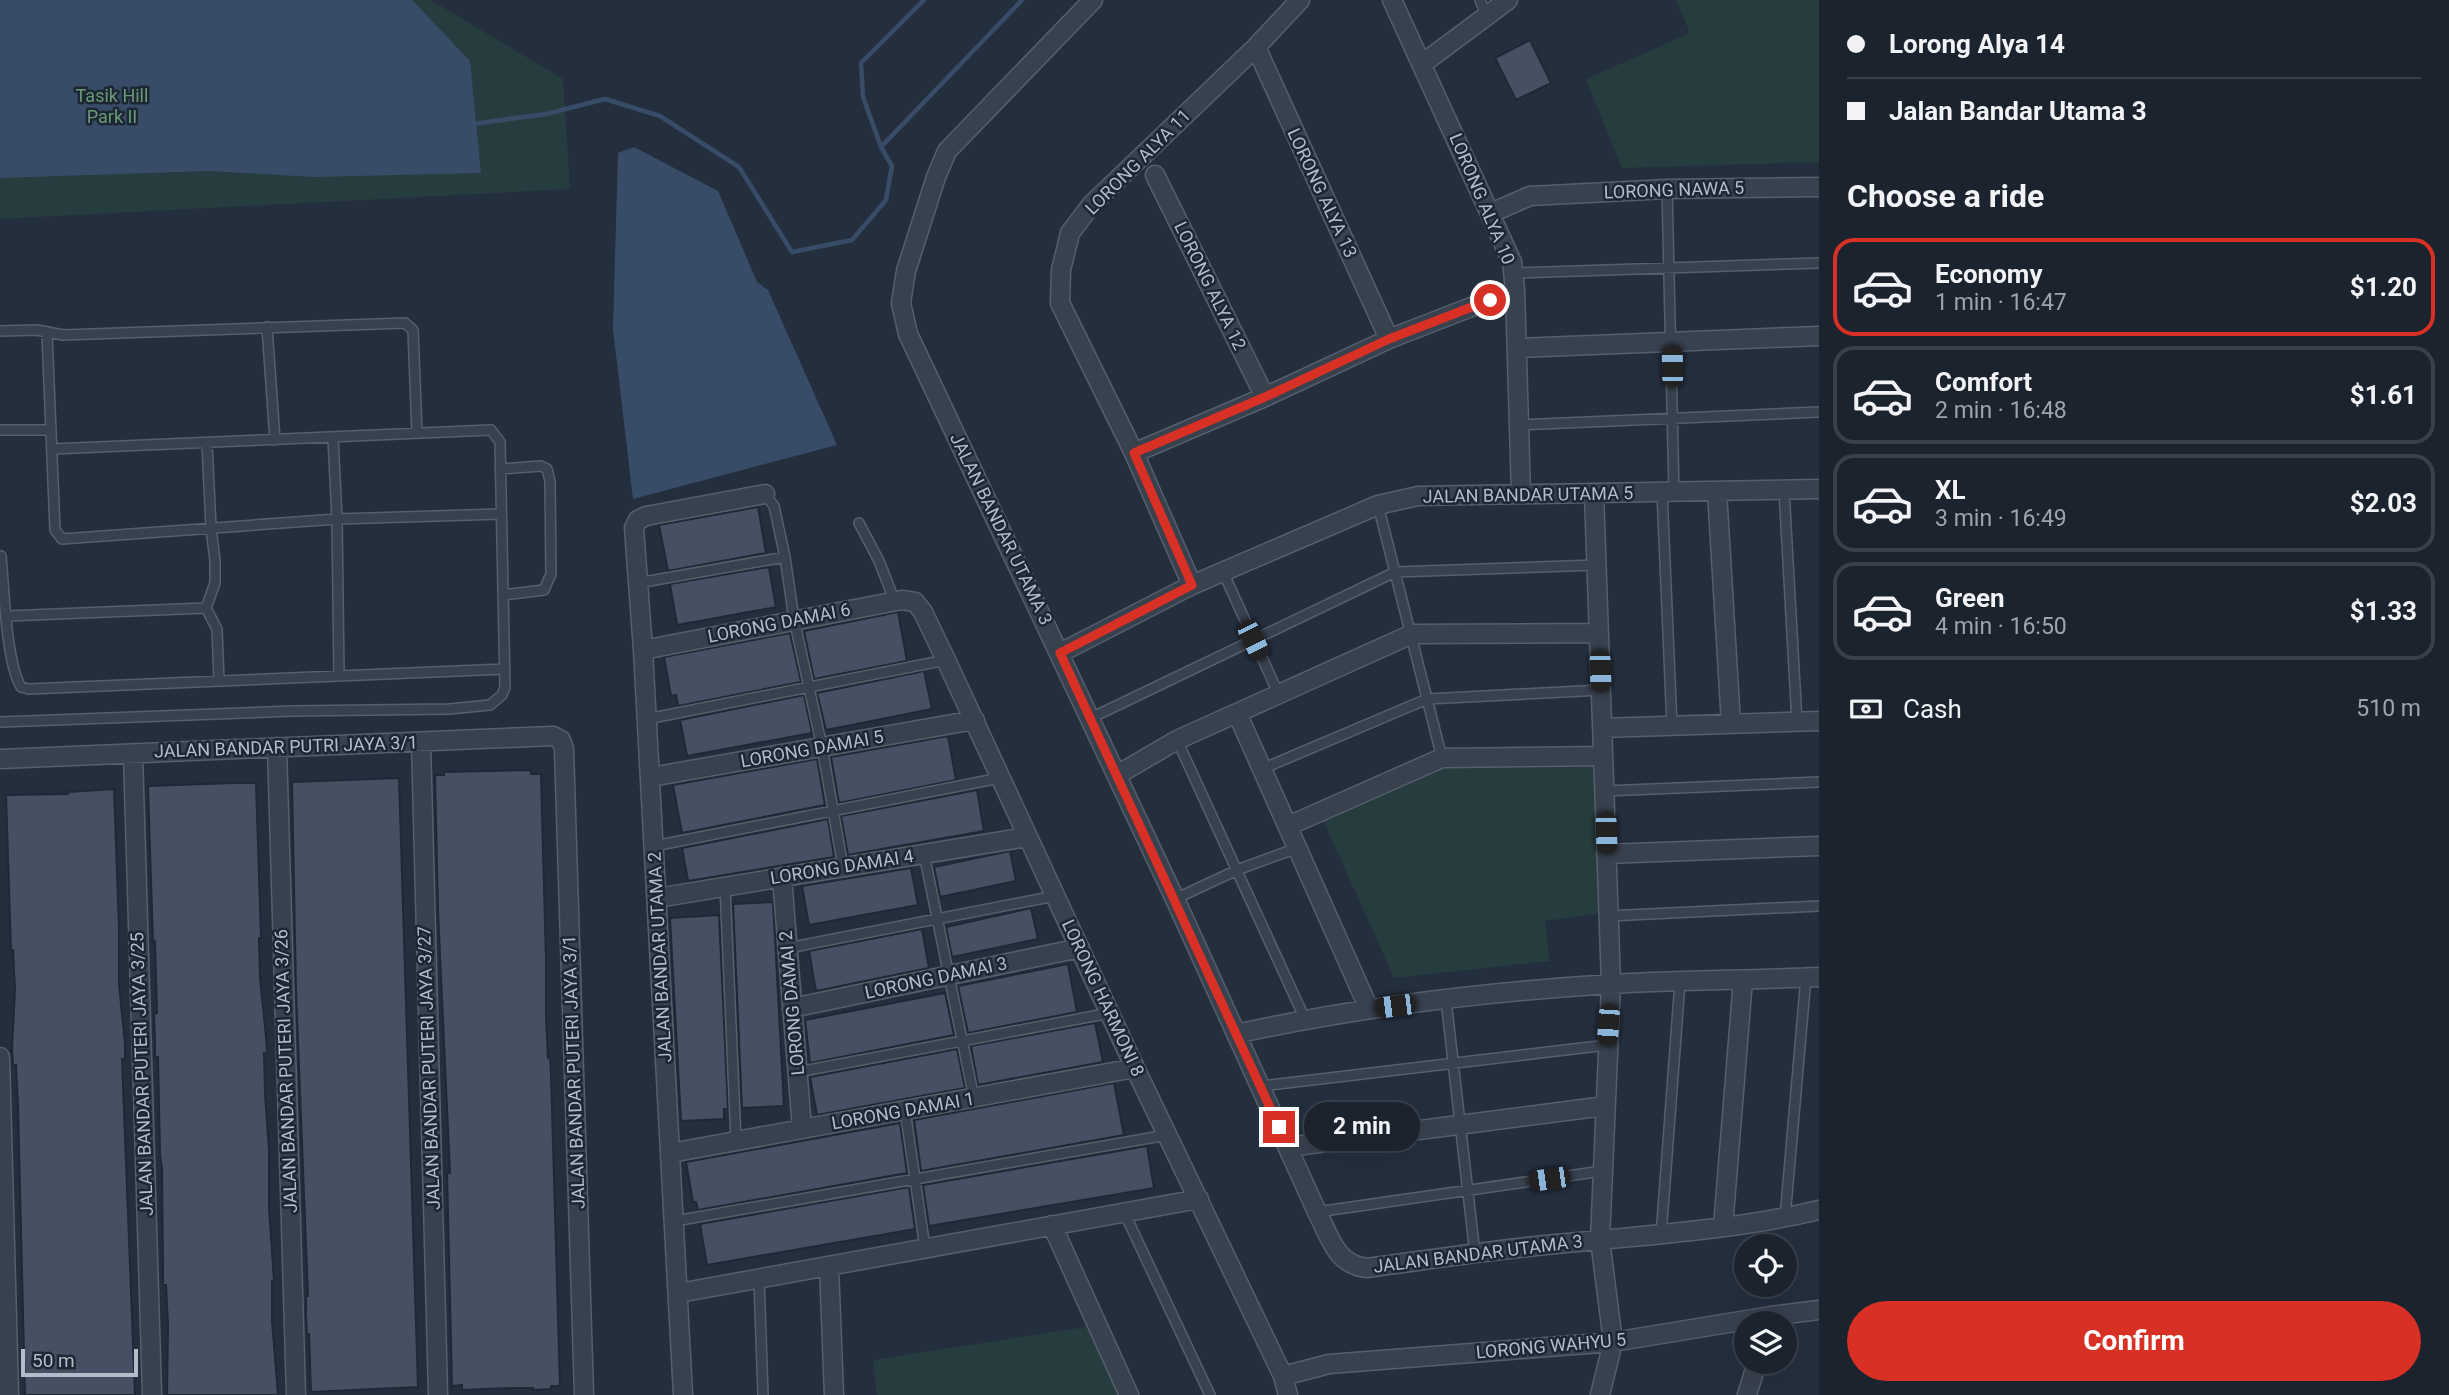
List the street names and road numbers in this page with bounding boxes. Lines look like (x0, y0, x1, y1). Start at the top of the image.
street label: LORONG ALYA 11 (1081, 105, 1195, 219)
street label: LORONG ALYA 13 (1283, 125, 1362, 261)
street label: LORONG ALYA 10 (1445, 130, 1520, 267)
street label: LORONG NAWA 5 (1603, 177, 1745, 202)
street label: LORONG ALYA 12 (1170, 218, 1251, 353)
street label: JALAN BANDAR UTAMA 3 (946, 429, 1057, 628)
street label: JALAN BANDAR UTAMA 5 (1422, 482, 1634, 507)
street label: LORONG DAMAI 6 (706, 598, 852, 647)
street label: LORONG DAMAI 5 (739, 726, 885, 771)
street label: JALAN BANDAR PUTRI JAYA 3/1 (154, 731, 418, 762)
street label: LORONG DAMAI 4 (769, 845, 915, 888)
street label: JALAN BANDAR UTAMA 2 (643, 851, 676, 1063)
street label: LORONG HARMONI 8 (1058, 916, 1149, 1080)
street label: JALAN BANDAR PUTERI JAYA 3/27 (413, 926, 444, 1210)
street label: JALAN BANDAR PUTERI JAYA 3/26 (270, 929, 301, 1213)
street label: LORONG DAMAI 2 (775, 930, 808, 1076)
street label: JALAN BANDAR PUTERI JAYA 3/25 (126, 932, 157, 1216)
street label: JALAN BANDAR PUTERI JAYA 3/1 (558, 935, 589, 1209)
street label: LORONG DAMAI 3 (863, 952, 1009, 1003)
street label: LORONG DAMAI 1 (830, 1088, 976, 1133)
street label: JALAN BANDAR UTAMA 3 (1372, 1230, 1584, 1277)
street label: LORONG WAHYU 5 (1475, 1328, 1627, 1363)

